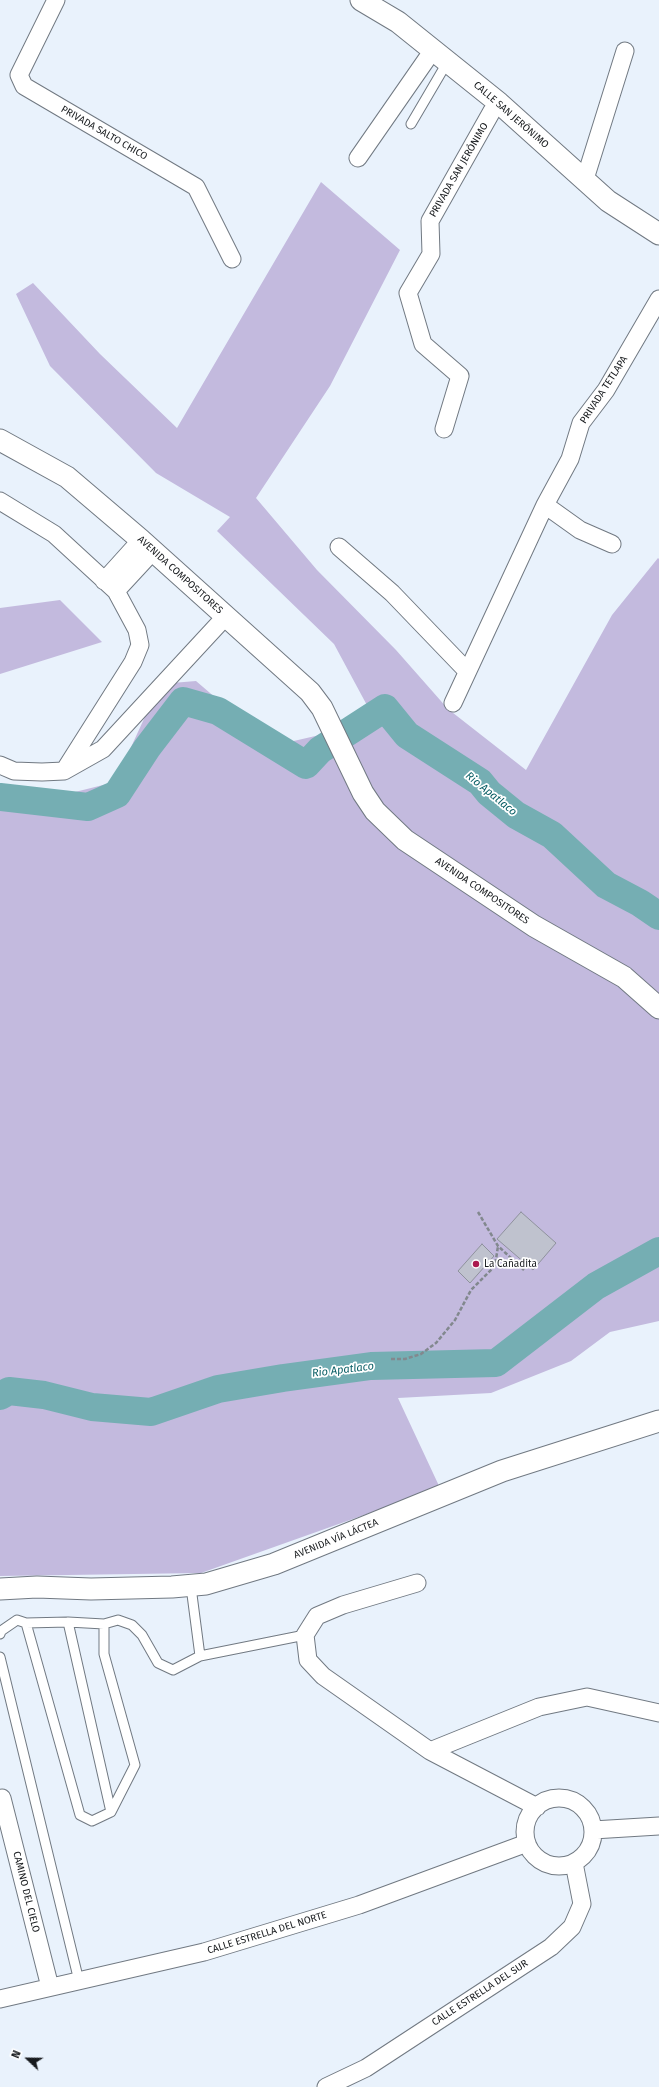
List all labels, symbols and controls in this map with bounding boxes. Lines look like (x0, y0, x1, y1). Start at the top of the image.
street label: CALLE SAN JERÓNIMO (471, 79, 551, 151)
street label: PRIVADA SALTO CHICO (59, 103, 149, 163)
street label: PRIVADA SAN JERÓNIMO (427, 121, 491, 219)
street label: PRIVADA TETLAPA (578, 354, 630, 426)
street label: AVENIDA COMPOSITORES (135, 534, 225, 616)
water label: Rio Apatlaco (463, 769, 519, 819)
street label: AVENIDA COMPOSITORES (433, 855, 531, 927)
place label: La Cañadita (484, 1258, 537, 1270)
marker: La Cañadita (471, 1259, 481, 1269)
water label: Rio Apatlaco (311, 1360, 375, 1380)
street label: AVENIDA VÍA LÁCTEA (292, 1517, 380, 1561)
street label: CAMINO DEL CIELO (10, 1850, 42, 1934)
street label: CALLE ESTRELLA DEL NORTE (206, 1909, 328, 1957)
street label: CALLE ESTRELLA DEL SUR (430, 1957, 530, 2029)
north arrow (8, 2039, 48, 2079)
text: N (9, 2049, 24, 2060)

